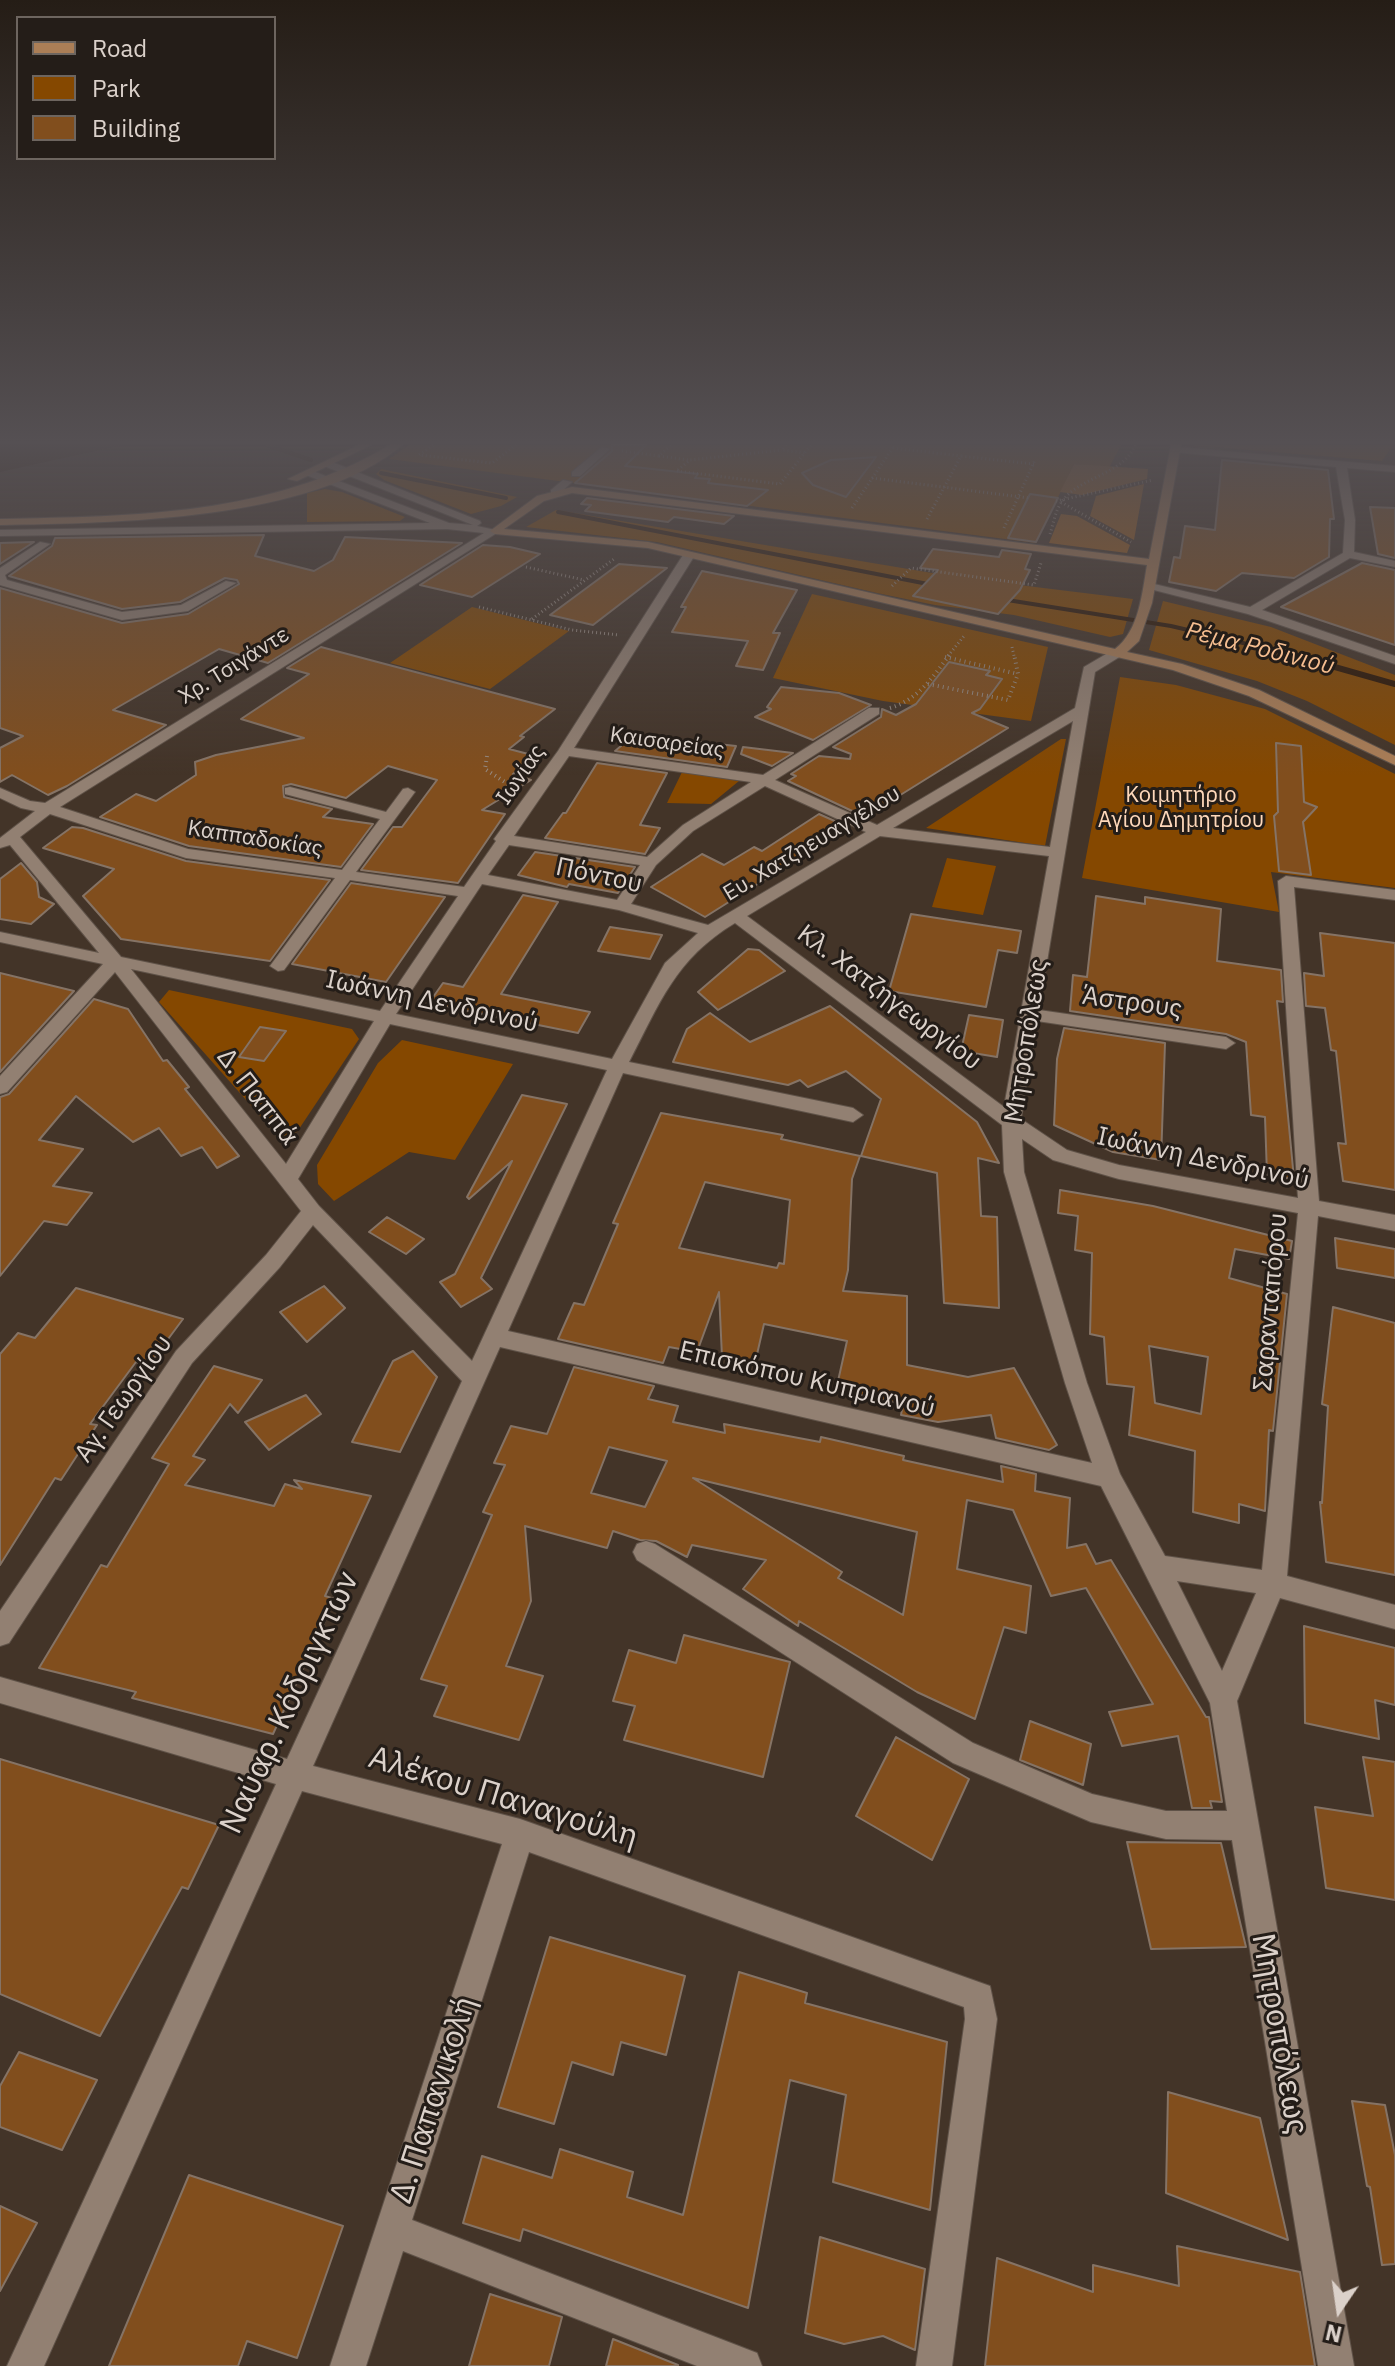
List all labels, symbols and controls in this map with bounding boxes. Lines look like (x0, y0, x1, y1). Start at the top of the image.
legend (16, 16, 276, 160)
text: Road (92, 32, 147, 64)
text: Park (92, 72, 141, 104)
text: Building (92, 112, 180, 144)
water label: Ρέμα Ροδινιού (1183, 617, 1337, 681)
street label: Χρ. Τσιγάντε (174, 622, 294, 710)
street label: Καισαρείας (608, 722, 726, 764)
street label: Ιωνίας (491, 740, 551, 810)
street label: Ευ. Χατζηευαγγέλου (719, 781, 905, 907)
park label: Κοιμητήριο Αγίου Δημητρίου (1098, 783, 1264, 834)
street label: Καππαδοκίας (186, 815, 324, 863)
street label: Πόντου (553, 852, 645, 900)
street label: Κλ. Χατζηγεωργίου (791, 919, 987, 1077)
street label: Μητροπόλεως (999, 957, 1055, 1125)
street label: Ιωάννη Δενδρινού (323, 964, 541, 1040)
street label: Άστρους (1080, 981, 1184, 1025)
street label: Δ. Παππά (210, 1042, 304, 1152)
street label: Ιωάννη Δενδρινού (1094, 1121, 1312, 1197)
street label: Σαρανταπόρου (1248, 1212, 1294, 1392)
street label: Αγ. Γεωργίου (69, 1329, 179, 1469)
street label: Επισκόπου Κυπριανού (676, 1335, 938, 1425)
street label: Ναύαρ. Κόδριγκτων (212, 1566, 368, 1840)
street label: Αλέκου Παναγούλη (364, 1739, 642, 1857)
street label: Μητροπόλεως (1242, 1930, 1316, 2138)
street label: Δ. Παπανικολή (382, 1992, 486, 2208)
north arrow (1299, 2270, 1379, 2350)
text: N (1322, 2318, 1345, 2350)

